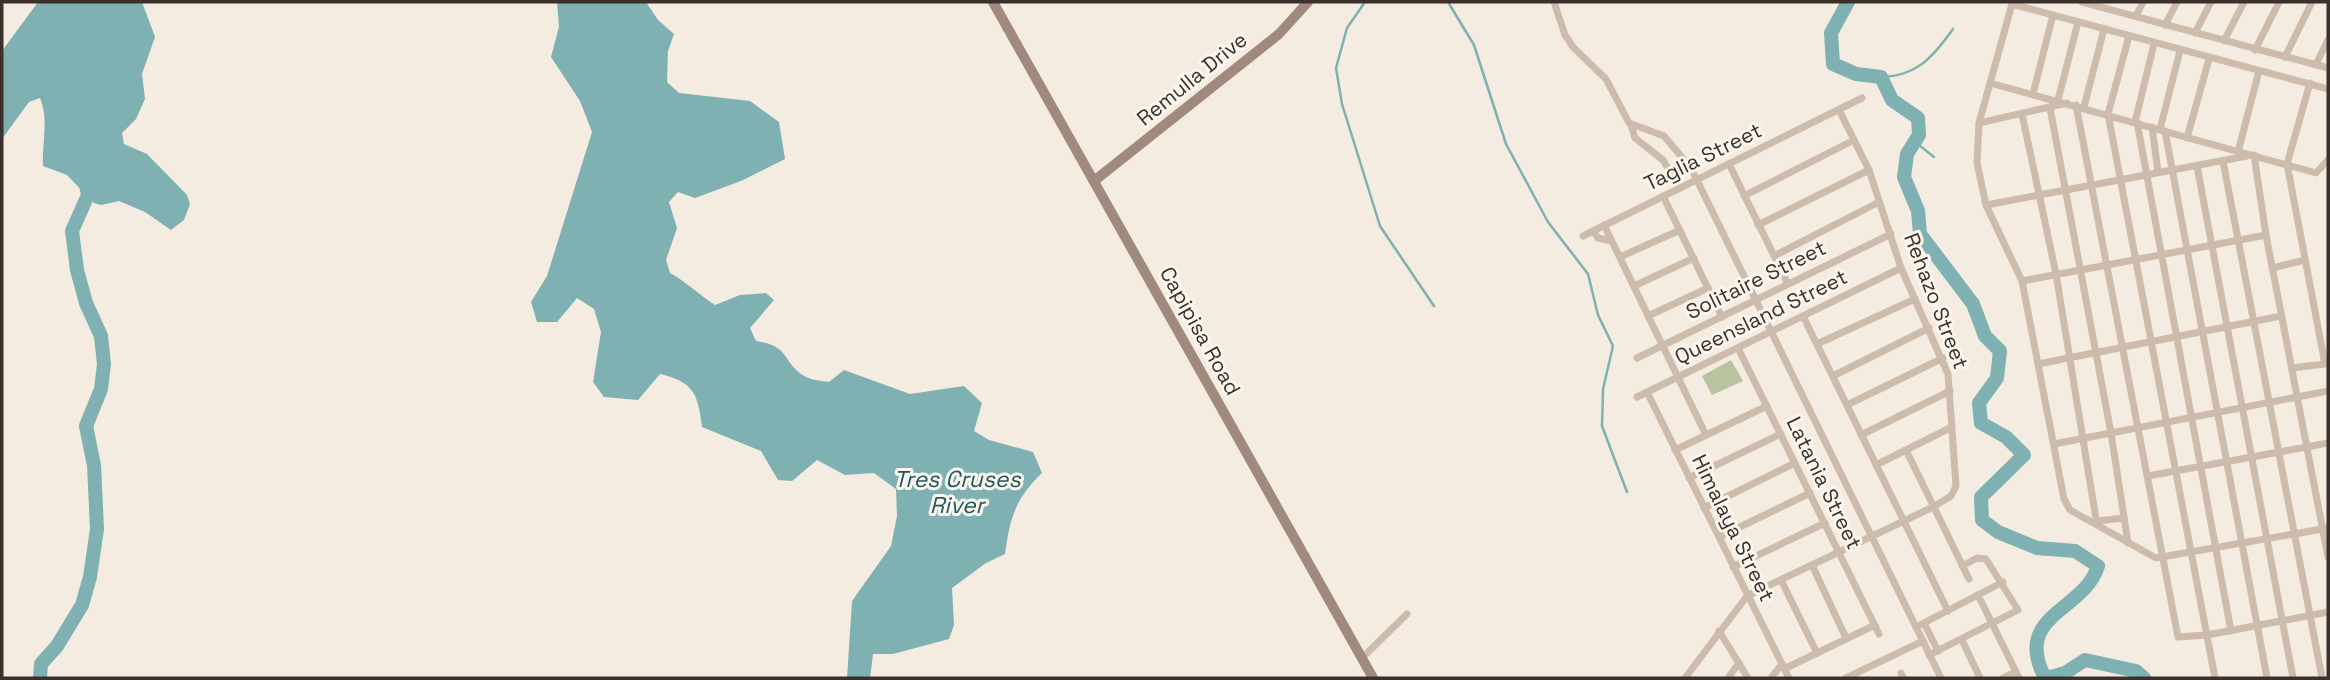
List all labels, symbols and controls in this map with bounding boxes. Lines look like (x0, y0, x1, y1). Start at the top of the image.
street label: Remulla Drive (1131, 26, 1252, 131)
street label: Taglia Street (1639, 116, 1766, 197)
street label: Rehazo Street (1898, 229, 1975, 373)
street label: Solitaire Street (1681, 234, 1830, 325)
street label: Capipisa Road (1154, 262, 1247, 400)
street label: Queensland Street (1670, 263, 1852, 370)
street label: Latania Street (1781, 412, 1868, 554)
street label: Himalaya Street (1686, 450, 1781, 606)
water label: Tres Cruses River (893, 464, 1021, 520)

